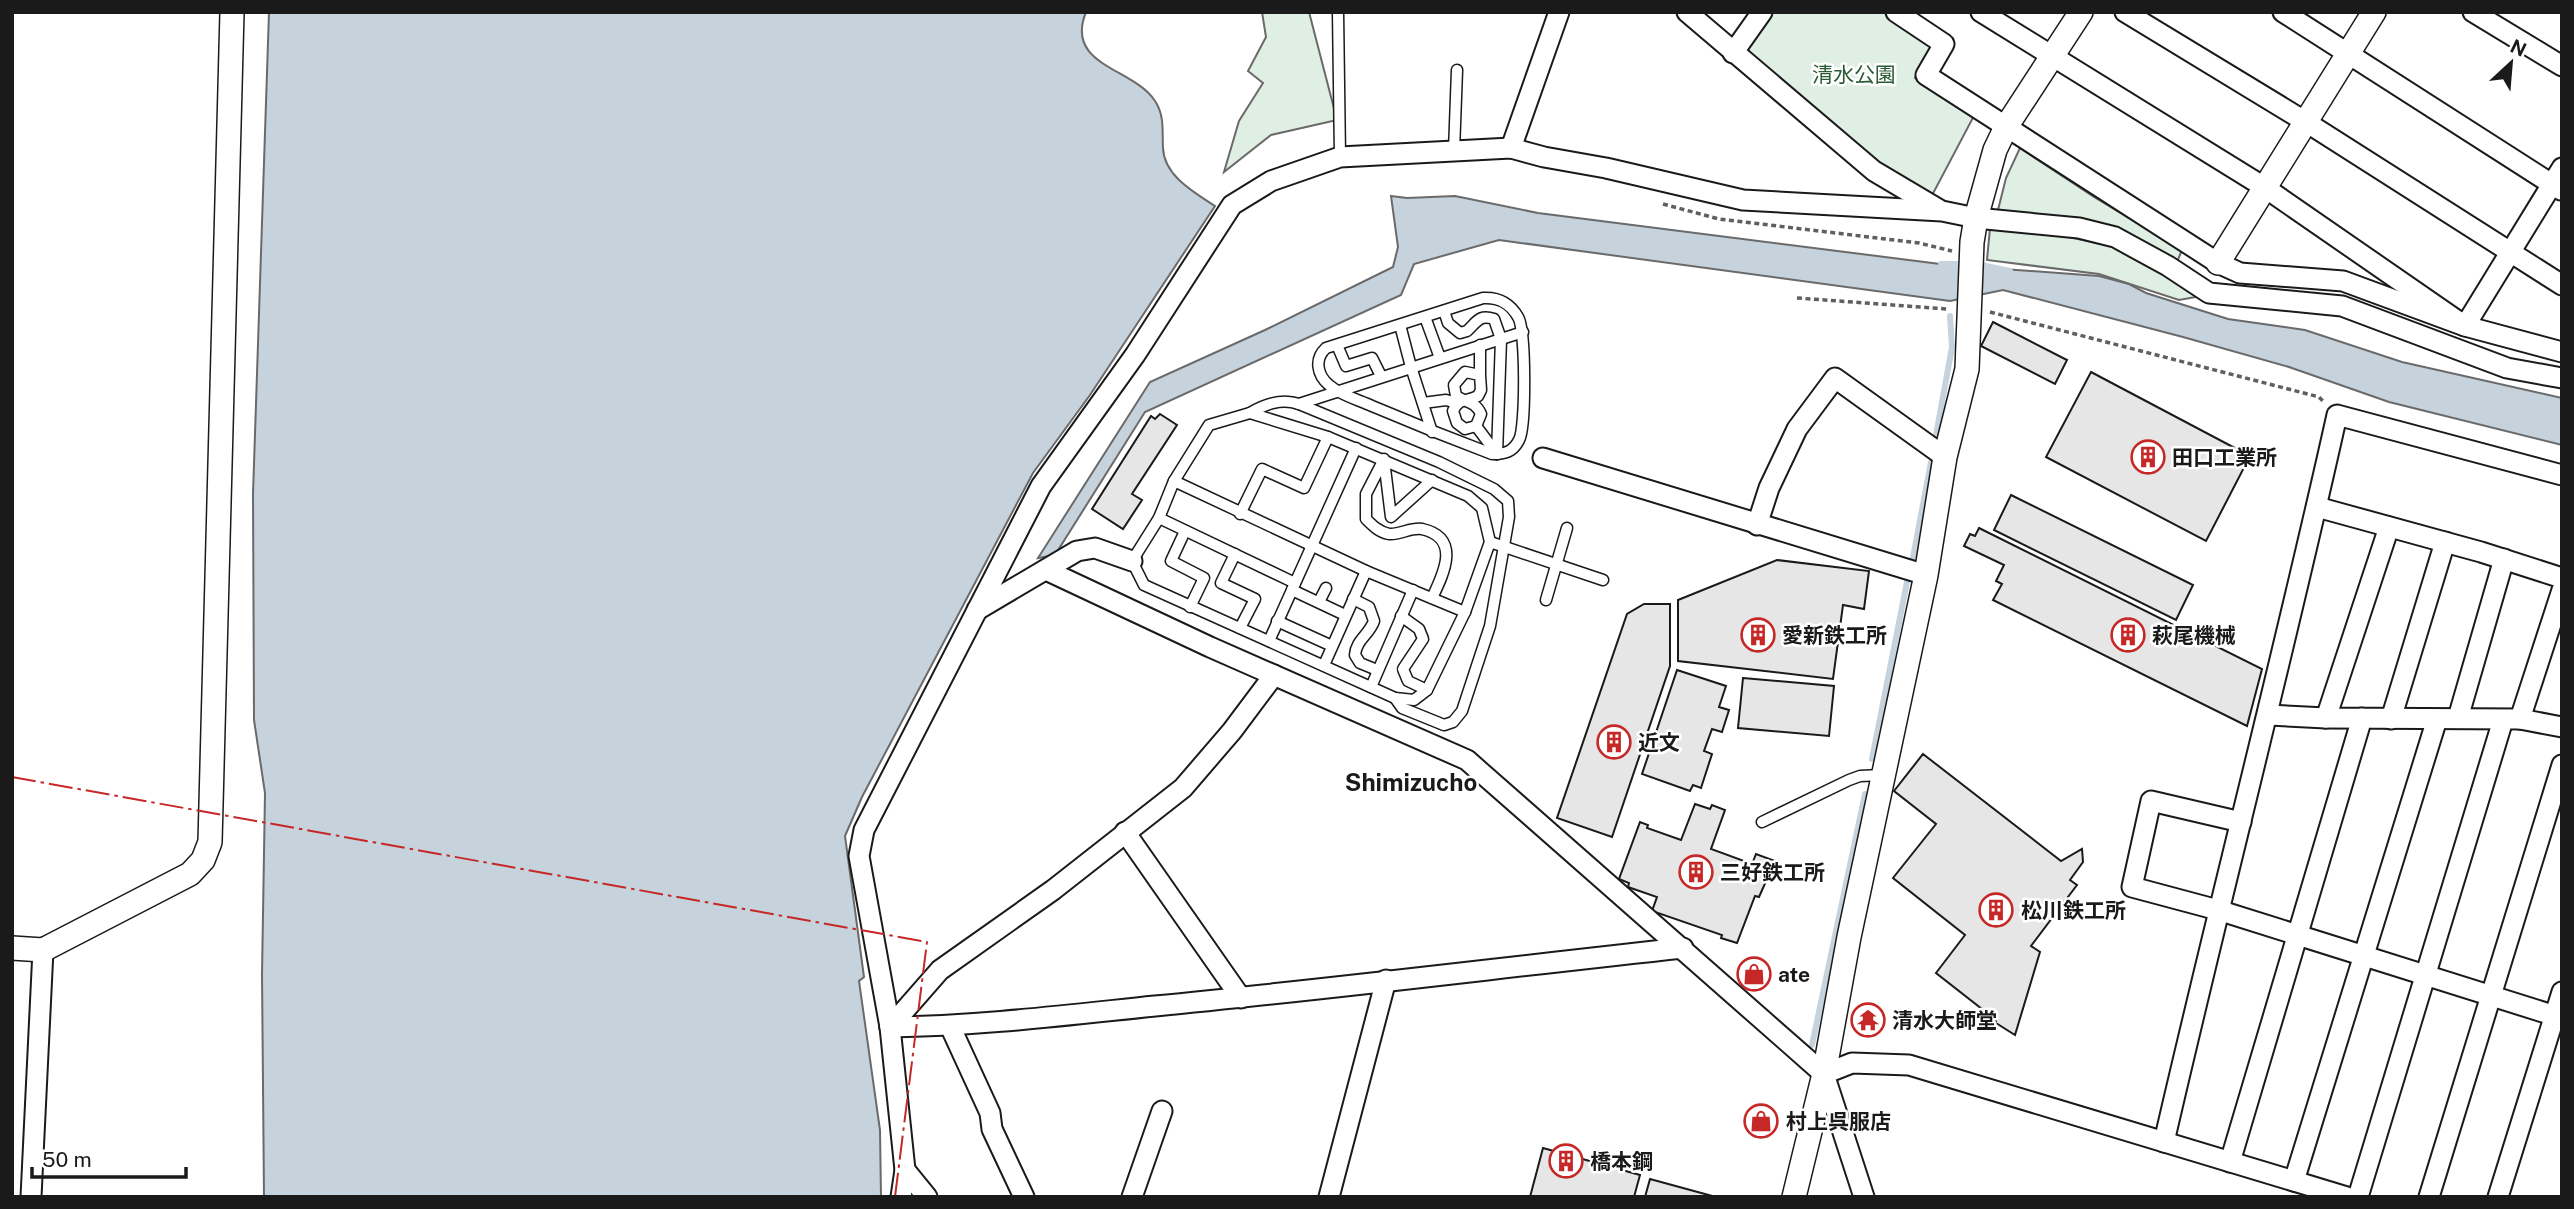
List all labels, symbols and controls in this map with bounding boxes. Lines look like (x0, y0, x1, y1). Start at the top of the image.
north arrow (2476, 28, 2546, 98)
text: N (2507, 35, 2530, 61)
park label: 清水公園 (1812, 62, 1896, 87)
building icon: 田口工業所 (2129, 438, 2167, 476)
place label: 田口工業所 (2172, 445, 2277, 470)
building icon: 愛新鉄工所 (1739, 616, 1777, 654)
building icon: 萩尾機械 (2109, 616, 2147, 654)
place label: 愛新鉄工所 (1782, 623, 1887, 648)
place label: 萩尾機械 (2152, 623, 2236, 648)
building icon: 近文 (1595, 723, 1633, 761)
place label: 近文 (1638, 730, 1680, 755)
district label: Shimizucho (1345, 768, 1477, 796)
building icon: 三好鉄工所 (1677, 853, 1715, 891)
place label: 三好鉄工所 (1720, 860, 1825, 885)
building icon: 松川鉄工所 (1977, 891, 2015, 929)
place label: 松川鉄工所 (2021, 898, 2126, 923)
shop icon: ate (1735, 955, 1773, 993)
place label: ate (1778, 962, 1810, 987)
temple icon: 清水大師堂 (1849, 1001, 1887, 1039)
place label: 清水大師堂 (1892, 1008, 1997, 1033)
shop icon: 村上呉服店 (1742, 1102, 1780, 1140)
place label: 村上呉服店 (1786, 1109, 1891, 1134)
scale bar (32, 1136, 186, 1180)
building icon: 橋本鋼 (1547, 1142, 1585, 1180)
text: 50 m (42, 1147, 92, 1172)
place label: 橋本鋼 (1590, 1149, 1653, 1174)

